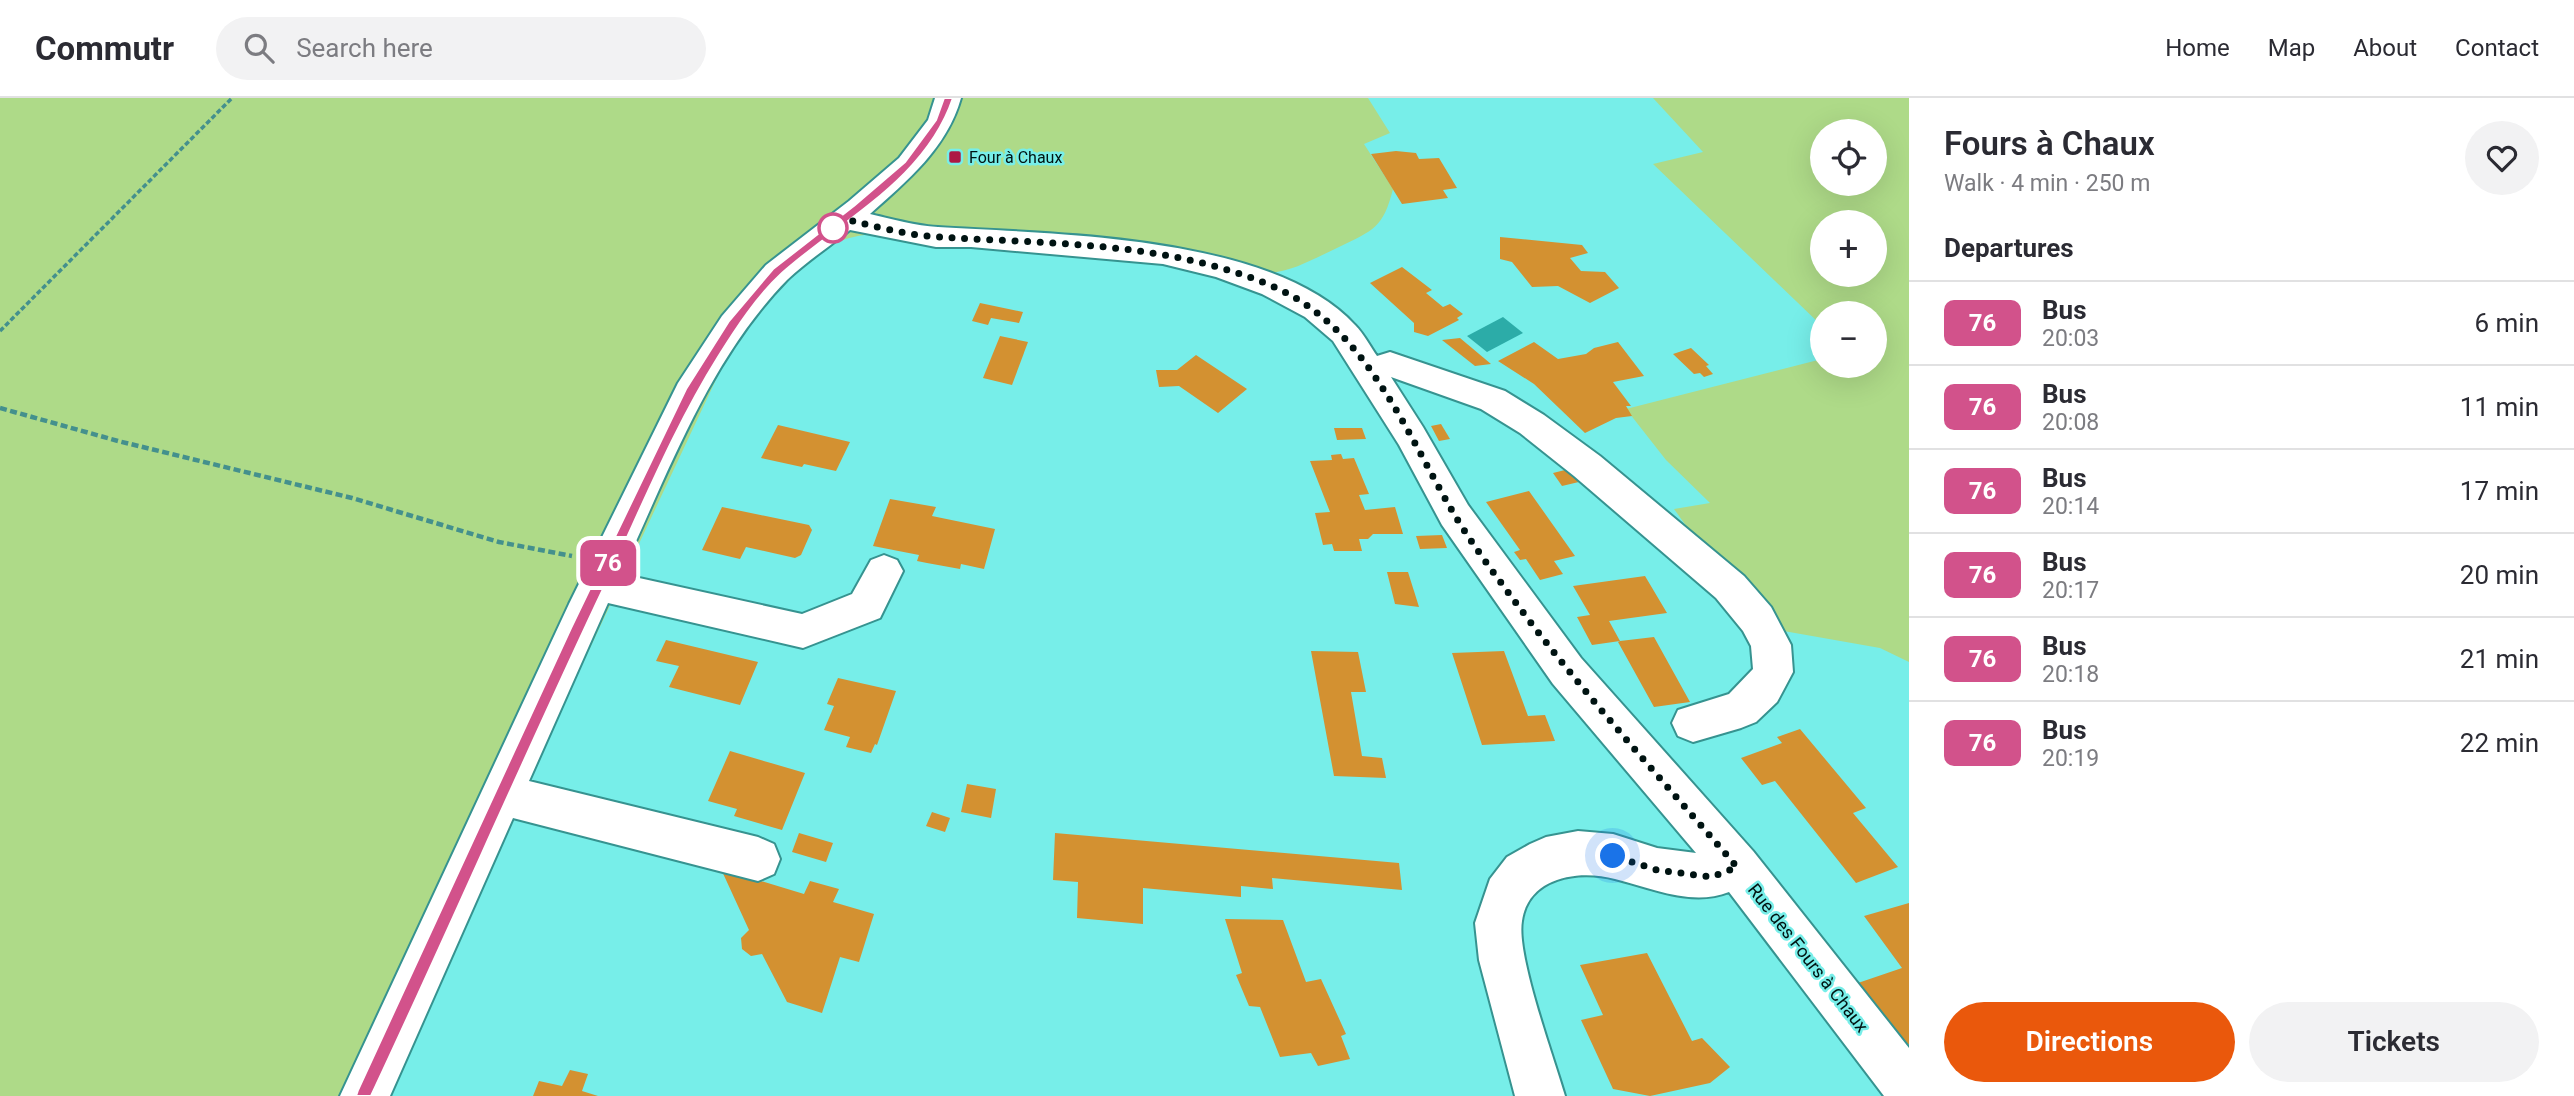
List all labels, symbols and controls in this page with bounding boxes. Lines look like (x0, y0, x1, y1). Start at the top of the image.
search box (216, 17, 706, 80)
text: Commutr (35, 29, 174, 68)
icon: search (240, 29, 278, 67)
text: Search here (296, 33, 433, 63)
text: Home (2165, 34, 2230, 62)
text: Map (2268, 34, 2315, 62)
text: About (2353, 34, 2417, 62)
text: Contact (2455, 34, 2539, 62)
map controls (1810, 119, 1887, 378)
button: locate (1810, 119, 1887, 196)
button: heart (2465, 121, 2539, 195)
text: Fours à Chaux (1944, 124, 2155, 163)
place label: Four à Chaux (969, 148, 1062, 167)
marker: Four à Chaux (947, 149, 963, 165)
text: Walk · 4 min · 250 m (1944, 170, 2150, 197)
button: + (1810, 210, 1887, 287)
unlabelled marker (818, 213, 848, 243)
text: Departures (1944, 233, 2074, 263)
text: Bus (2042, 295, 2087, 325)
button: − (1810, 301, 1887, 378)
text: 6 min (2474, 308, 2539, 338)
text: 76 (1969, 309, 1996, 337)
text: 20:03 (2042, 325, 2099, 352)
text: Bus (2042, 379, 2087, 409)
text: 11 min (2460, 392, 2539, 422)
text: 76 (1969, 393, 1996, 421)
text: 20:08 (2042, 409, 2099, 436)
text: Bus (2042, 463, 2087, 493)
text: 17 min (2460, 476, 2539, 506)
text: 76 (1969, 477, 1996, 505)
text: 20:14 (2042, 493, 2099, 520)
line badge: 76 (576, 540, 640, 586)
text: Bus (2042, 547, 2087, 577)
text: 76 (594, 549, 622, 577)
text: 20 min (2460, 560, 2539, 590)
text: 76 (1969, 561, 1996, 589)
text: 20:17 (2042, 577, 2099, 604)
text: Bus (2042, 631, 2087, 661)
text: 21 min (2460, 644, 2539, 674)
text: 76 (1969, 645, 1996, 673)
text: 20:18 (2042, 661, 2099, 688)
text: Bus (2042, 715, 2087, 745)
text: 22 min (2460, 728, 2539, 758)
text: 76 (1969, 729, 1996, 757)
text: 20:19 (2042, 745, 2099, 772)
your location (1595, 838, 1630, 873)
street label: Rue des Fours à Chaux (1744, 879, 1873, 1036)
button: Directions (1944, 1002, 2235, 1082)
button: Tickets (2249, 1002, 2539, 1082)

